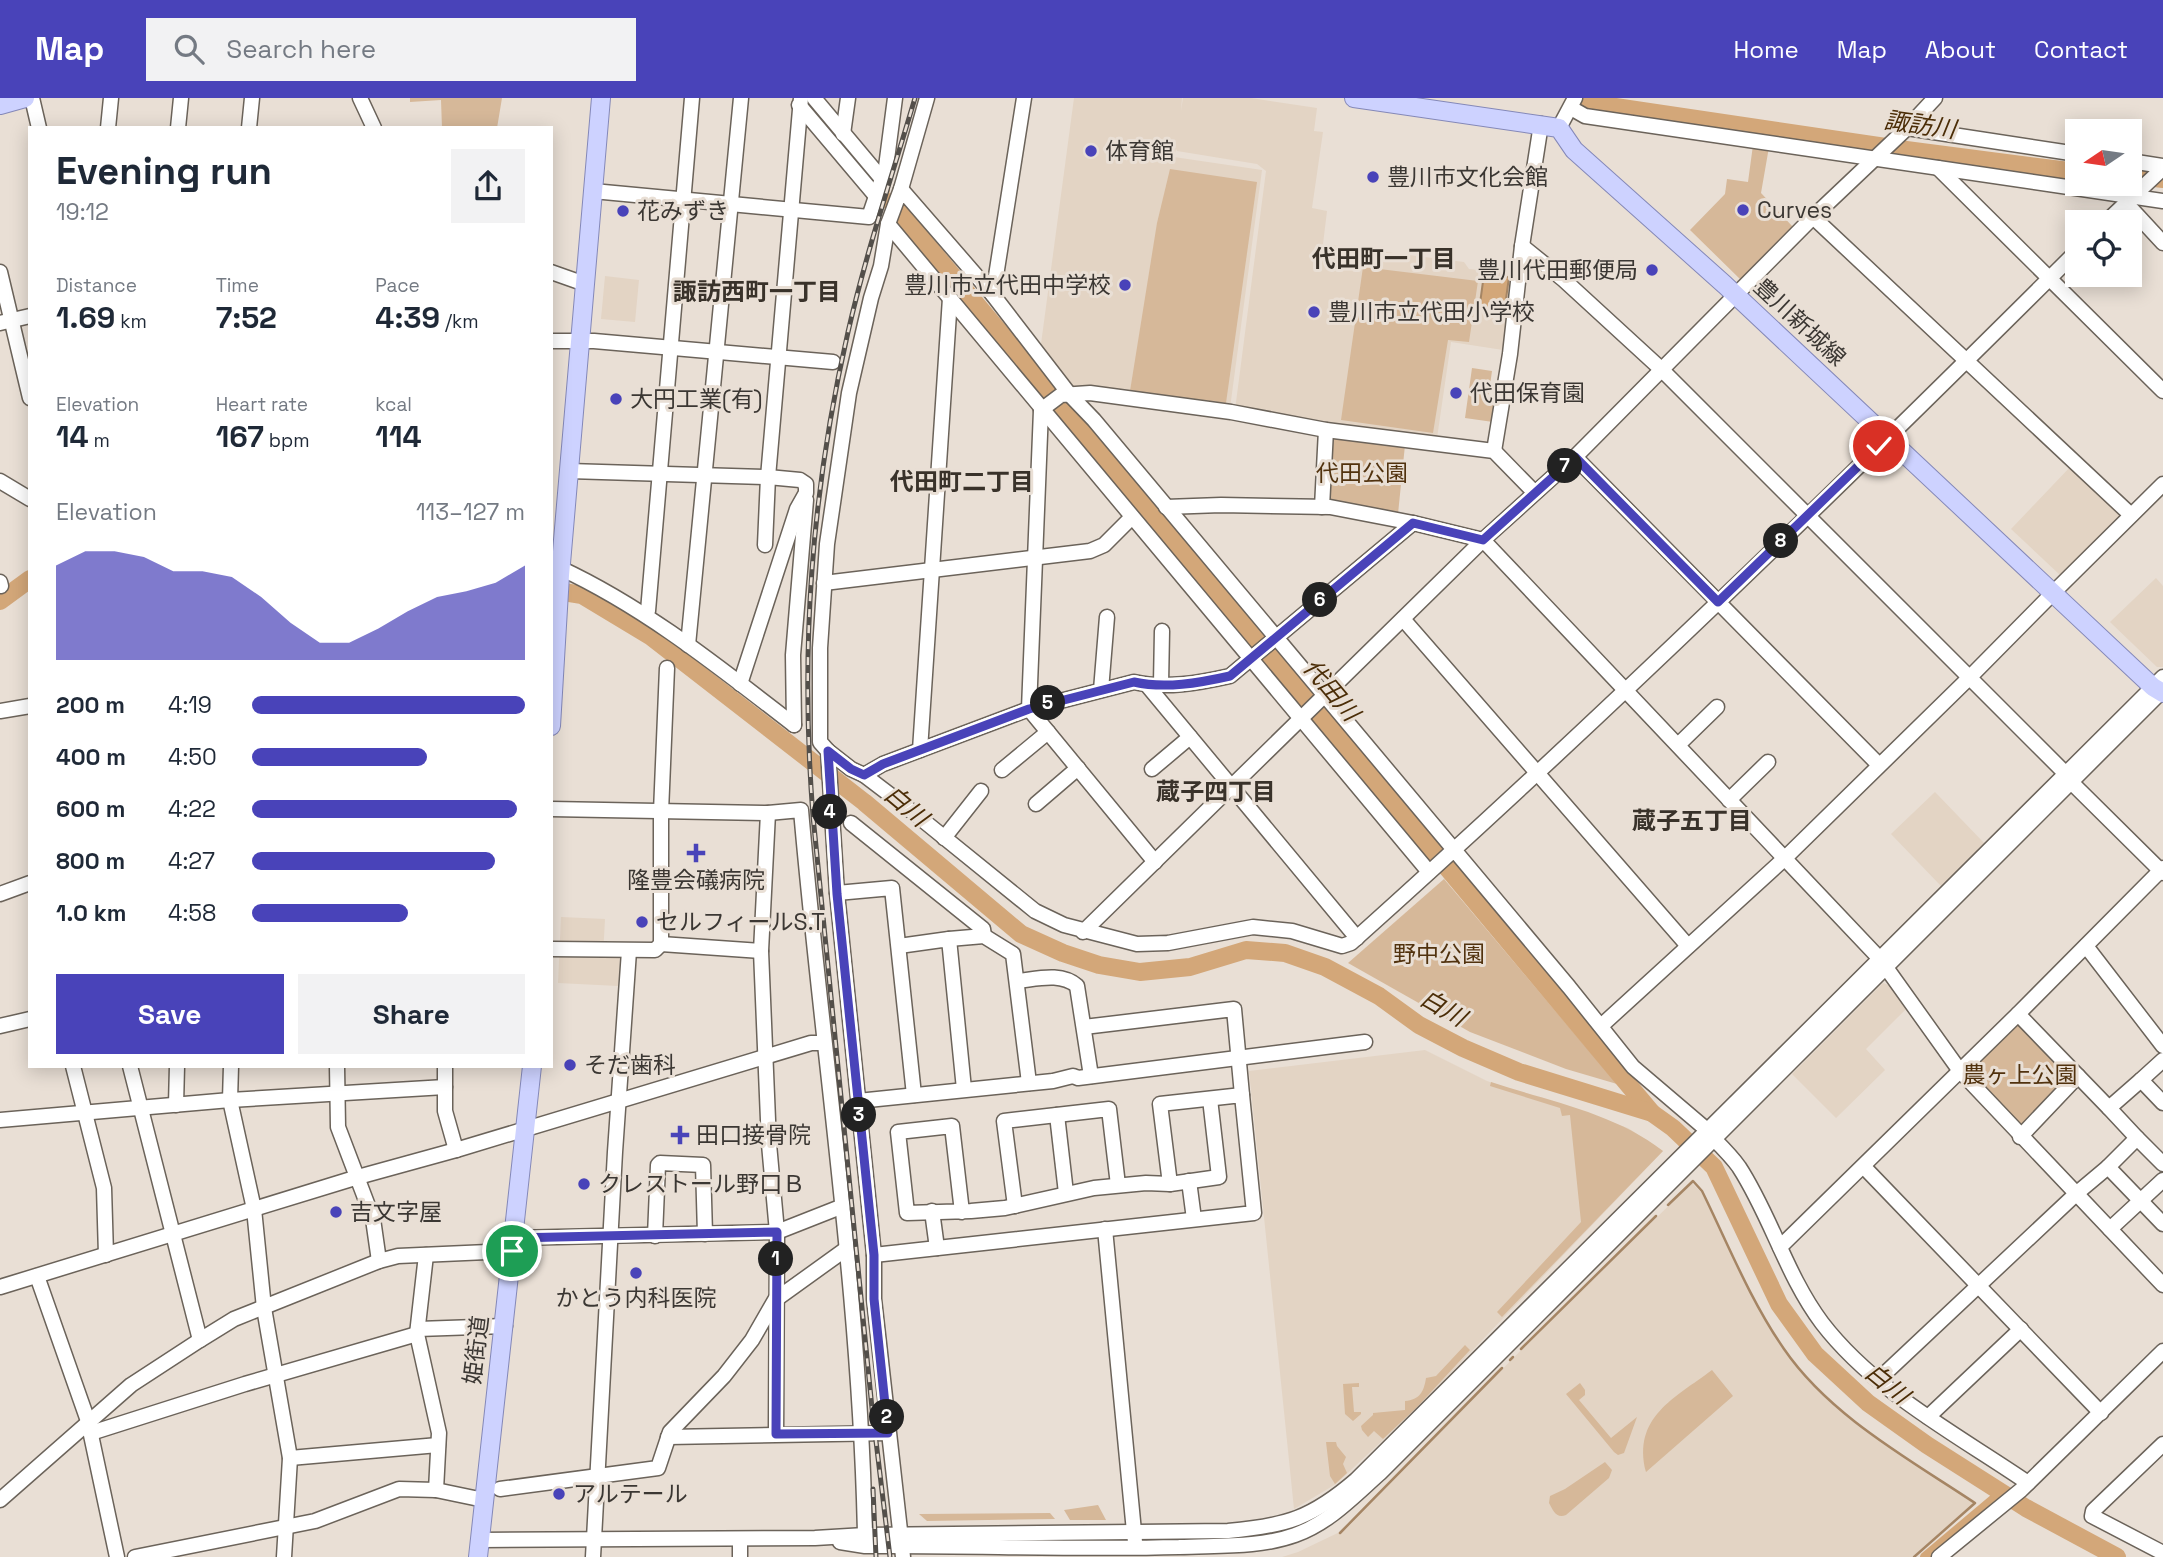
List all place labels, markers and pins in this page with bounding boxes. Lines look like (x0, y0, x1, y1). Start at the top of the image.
place label: 体育館 (1105, 136, 1174, 166)
marker: 体育館 (1083, 143, 1099, 159)
place label: 豊川市文化会館 (1387, 162, 1548, 192)
marker: 豊川市文化会館 (1365, 169, 1381, 185)
place label: Curves (1757, 195, 1832, 225)
place label: 花みずき (637, 196, 729, 226)
marker: Curves (1735, 202, 1751, 218)
marker: 花みずき (615, 203, 631, 219)
place label: 豊川代田郵便局 (1477, 255, 1638, 285)
marker: 豊川代田郵便局 (1644, 262, 1660, 278)
place label: 豊川市立代田中学校 (904, 270, 1111, 300)
marker: 豊川市立代田中学校 (1117, 277, 1133, 293)
place label: 豊川市立代田小学校 (1328, 297, 1535, 327)
marker: 豊川市立代田小学校 (1306, 304, 1322, 320)
place label: 代田保育園 (1470, 378, 1585, 408)
place label: 大円工業(有) (630, 384, 762, 414)
marker: 代田保育園 (1448, 385, 1464, 401)
marker: 大円工業(有) (608, 391, 624, 407)
pin (1849, 416, 1909, 476)
pin: 7 (1548, 448, 1582, 484)
pin: 8 (1764, 524, 1798, 558)
pin: 6 (1302, 582, 1338, 618)
pin: 5 (1030, 686, 1066, 720)
pin: 4 (812, 794, 848, 830)
marker: 隆豊会礒病院 (686, 843, 706, 863)
place label: 隆豊会礒病院 (627, 865, 765, 895)
place label: セルフィールS.T (656, 907, 825, 937)
marker: セルフィールS.T (634, 914, 650, 930)
place label: そだ歯科 (584, 1050, 676, 1080)
marker: そだ歯科 (562, 1057, 578, 1073)
pin: 3 (842, 1098, 876, 1132)
place label: 田口接骨院 (696, 1120, 811, 1150)
marker: 田口接骨院 (670, 1125, 690, 1145)
place label: クレストール野口Ｂ (598, 1169, 805, 1199)
marker: クレストール野口Ｂ (576, 1176, 592, 1192)
place label: 吉文字屋 (350, 1197, 442, 1227)
marker: 吉文字屋 (328, 1204, 344, 1220)
pin (482, 1221, 542, 1281)
pin: 1 (758, 1242, 794, 1276)
marker: かとう内科医院 (628, 1265, 644, 1281)
place label: かとう内科医院 (556, 1283, 717, 1313)
pin: 2 (870, 1400, 904, 1434)
place label: アルテール (573, 1479, 688, 1509)
marker: アルテール (551, 1486, 567, 1502)

